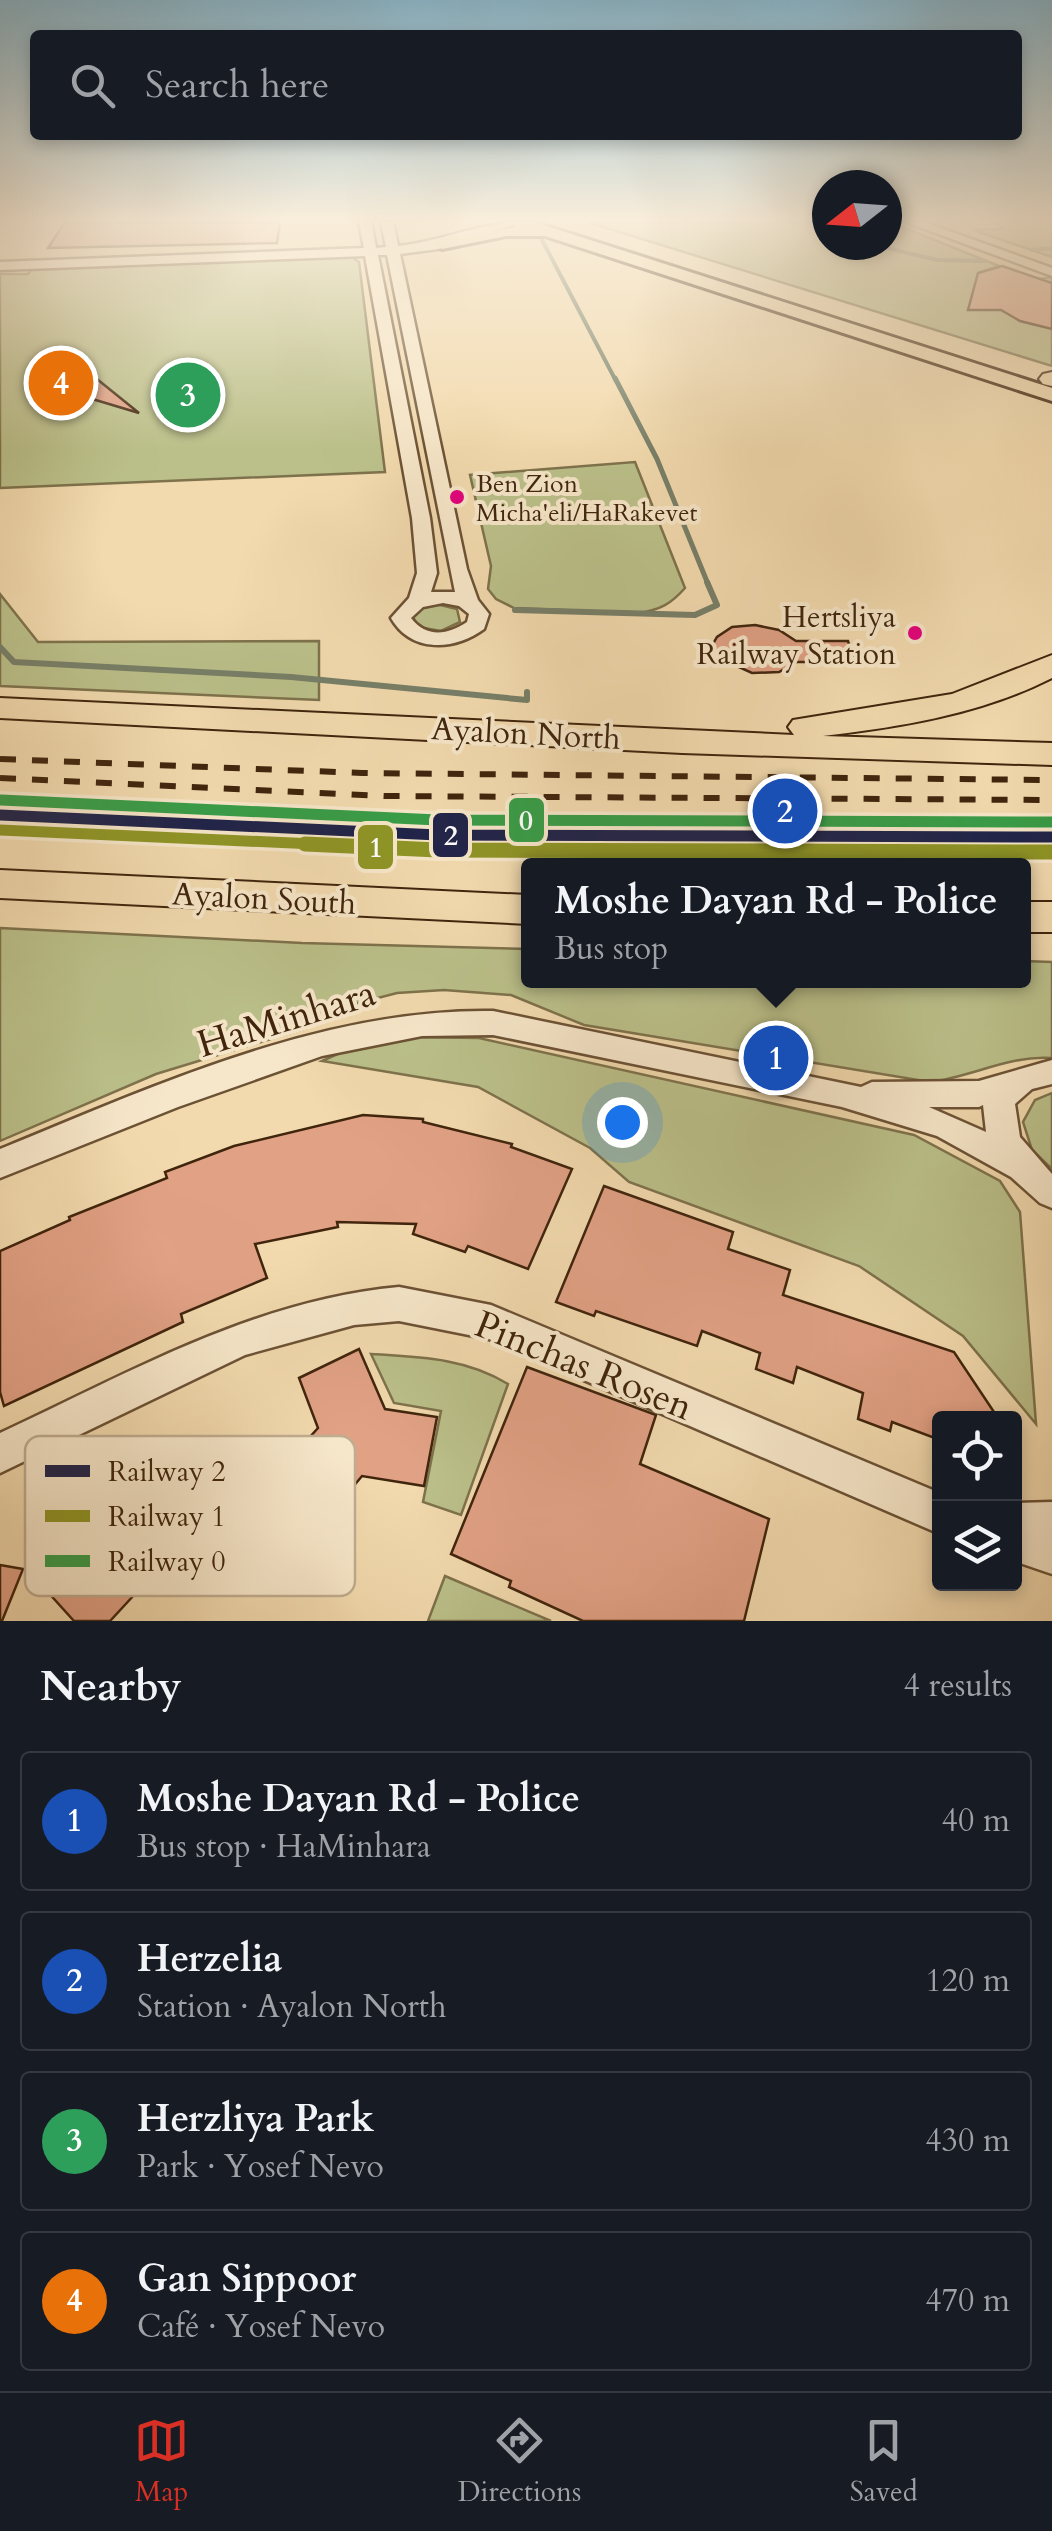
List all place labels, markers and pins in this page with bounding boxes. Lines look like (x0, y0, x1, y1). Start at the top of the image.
pin: 4 (28, 346, 94, 420)
pin: 3 (156, 358, 220, 432)
place label: Ben Zion Micha'eli/HaRakevet (476, 467, 698, 530)
marker: Ben Zion Micha'eli/HaRakevet (447, 487, 467, 507)
place label: Hertsliya Railway Station (697, 597, 896, 675)
marker: Hertsliya Railway Station (905, 623, 925, 643)
pin: 2 (752, 774, 818, 848)
pin: 1 (744, 1020, 808, 1096)

